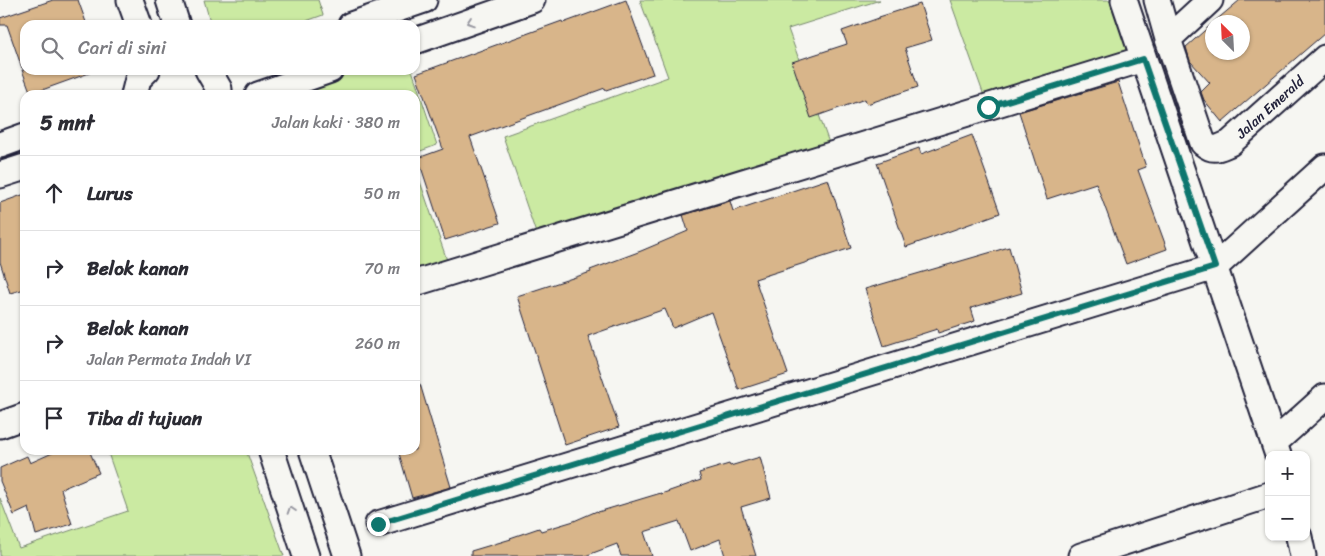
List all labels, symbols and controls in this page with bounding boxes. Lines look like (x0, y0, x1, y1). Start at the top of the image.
north arrow (1205, 15, 1250, 60)
one-way arrow (466, 16, 474, 26)
search box (20, 20, 420, 75)
text: Cari di sini (78, 31, 166, 64)
icon: search (38, 34, 66, 62)
street label: Jalan Emerald (1230, 68, 1312, 146)
route start (977, 96, 1000, 119)
text: 5 mnt (40, 104, 94, 142)
text: Jalan kaki · 380 m (272, 108, 400, 137)
text: Lurus (87, 177, 133, 210)
icon: ahead (40, 179, 68, 207)
text: 50 m (364, 179, 400, 208)
text: Belok kanan (87, 252, 189, 285)
icon: right (40, 254, 68, 282)
text: 70 m (364, 254, 400, 283)
text: Belok kanan (87, 312, 189, 345)
icon: right (40, 329, 68, 357)
text: 260 m (355, 329, 400, 358)
text: Jalan Permata Indah VI (87, 345, 251, 374)
text: Tiba di tujuan (87, 402, 202, 435)
icon: arrive (40, 404, 68, 432)
map controls (1265, 451, 1310, 541)
button: + (1265, 451, 1310, 496)
button: − (1265, 496, 1310, 541)
one-way arrow (287, 506, 297, 514)
route end (367, 513, 390, 536)

